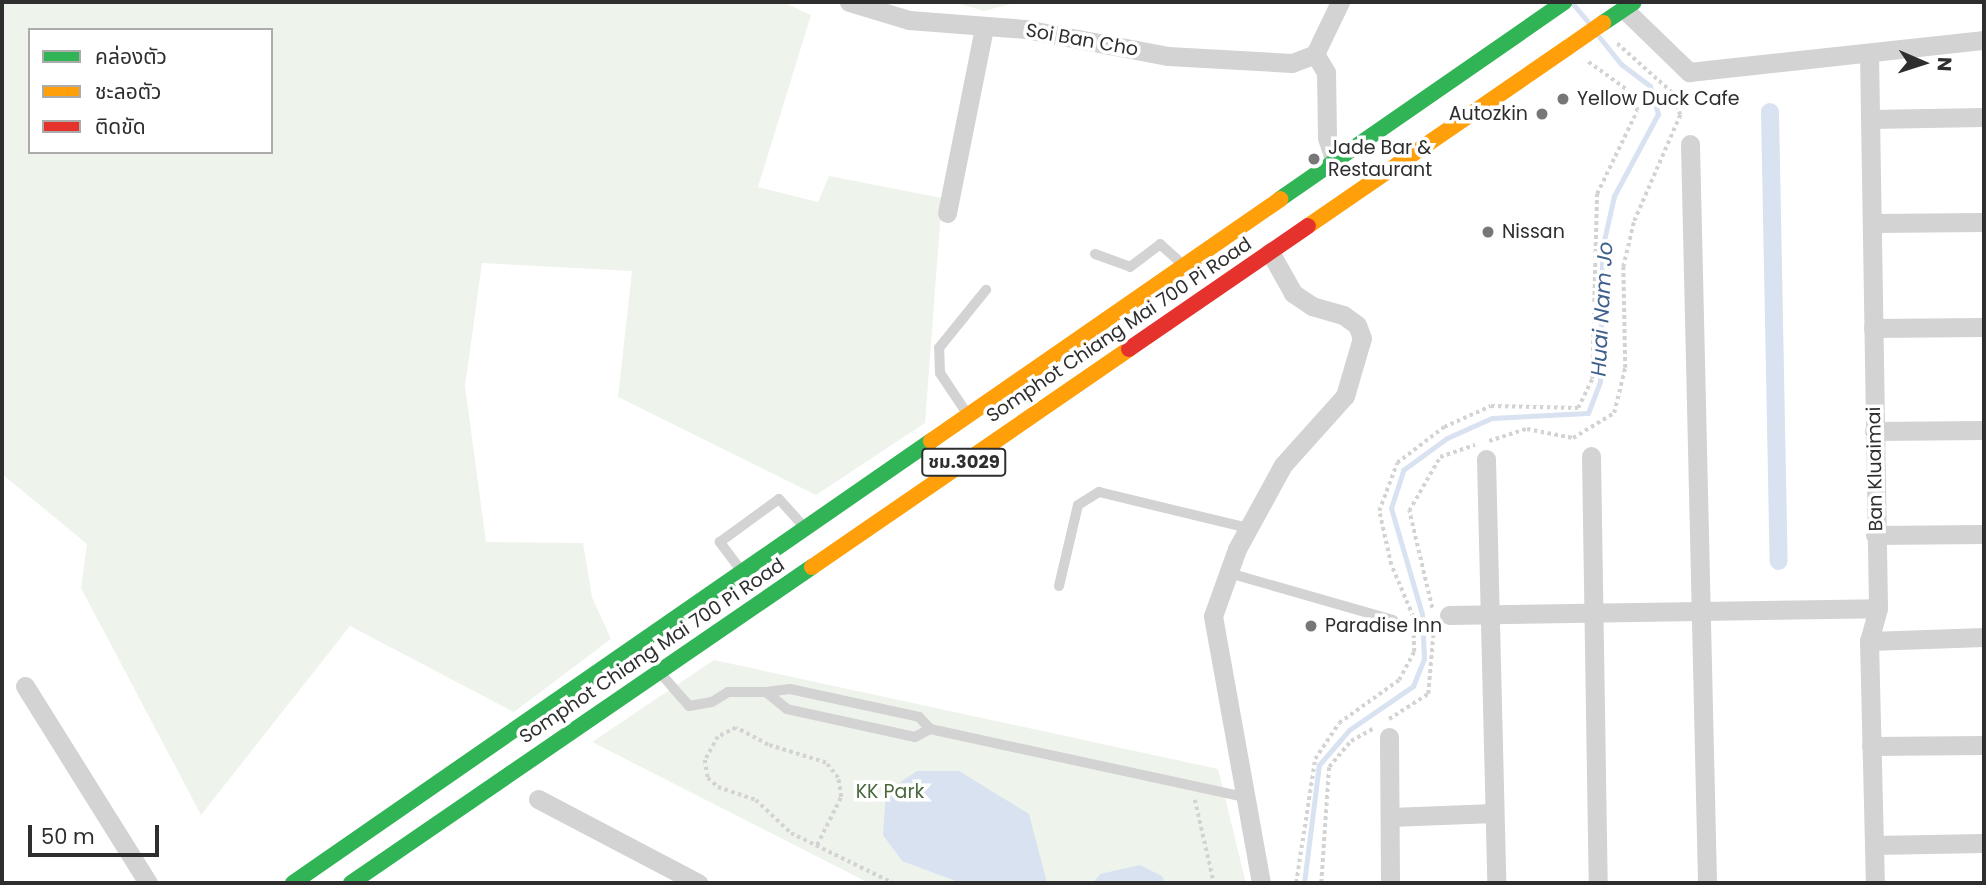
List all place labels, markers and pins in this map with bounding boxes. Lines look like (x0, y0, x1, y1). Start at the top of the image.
place label: Yellow Duck Cafe (1577, 88, 1740, 110)
marker: Yellow Duck Cafe (1555, 91, 1571, 107)
place label: Autozkin (1449, 103, 1528, 125)
marker: Autozkin (1534, 106, 1550, 122)
place label: Jade Bar & Restaurant (1328, 137, 1432, 181)
marker: Jade Bar & Restaurant (1306, 151, 1322, 167)
place label: Nissan (1502, 221, 1565, 243)
marker: Nissan (1480, 224, 1496, 240)
place label: Paradise Inn (1325, 615, 1442, 637)
marker: Paradise Inn (1303, 618, 1319, 634)

